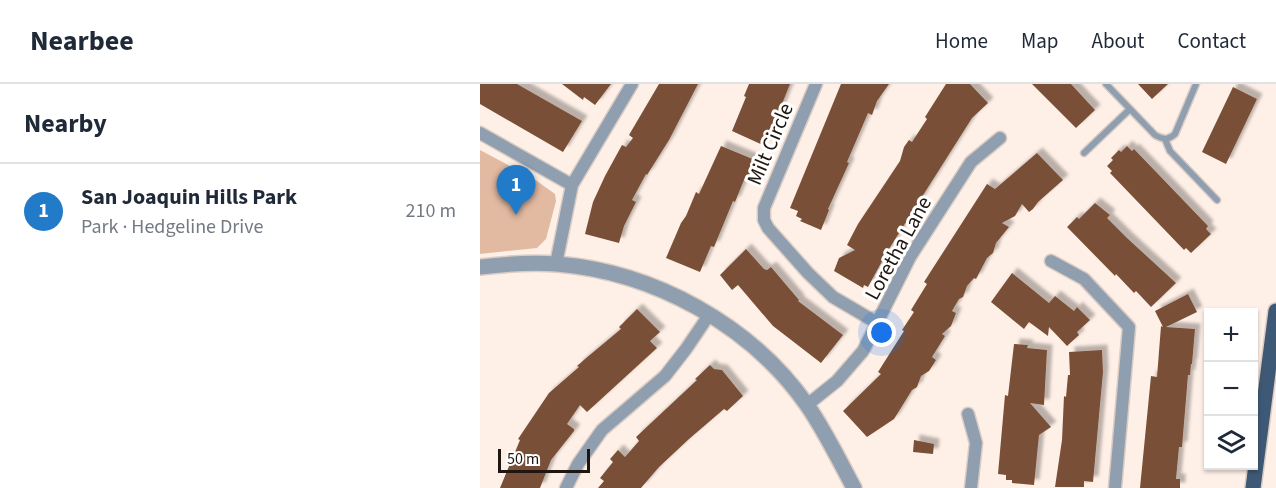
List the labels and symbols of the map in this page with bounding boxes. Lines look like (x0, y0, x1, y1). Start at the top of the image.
street label: Milt Circle (739, 98, 801, 190)
pin: 1 (496, 166, 536, 215)
street label: Loretha Lane (857, 191, 939, 305)
your location (867, 318, 896, 347)
scale bar (498, 446, 590, 474)

